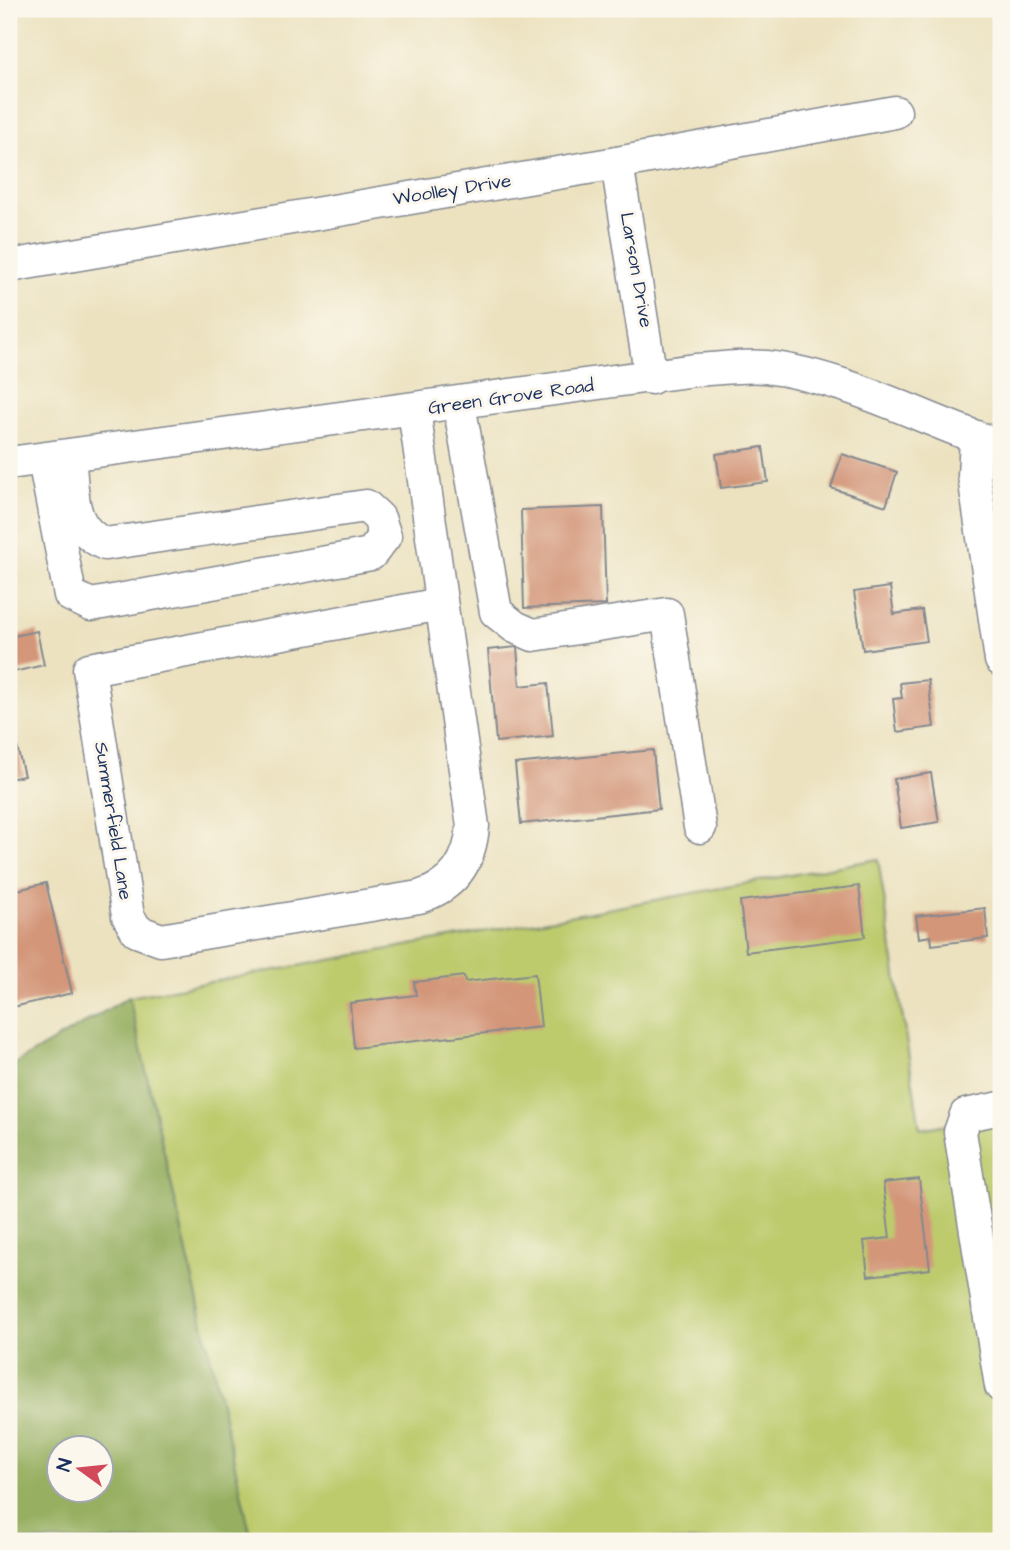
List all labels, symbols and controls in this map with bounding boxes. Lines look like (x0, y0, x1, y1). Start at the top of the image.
street label: Woolley Drive (391, 167, 513, 214)
street label: Larson Drive (613, 210, 659, 330)
street label: Green Grove Road (426, 372, 596, 422)
street label: Summerfield Lane (87, 740, 139, 902)
north arrow (46, 1434, 116, 1504)
text: N (50, 1456, 80, 1474)

